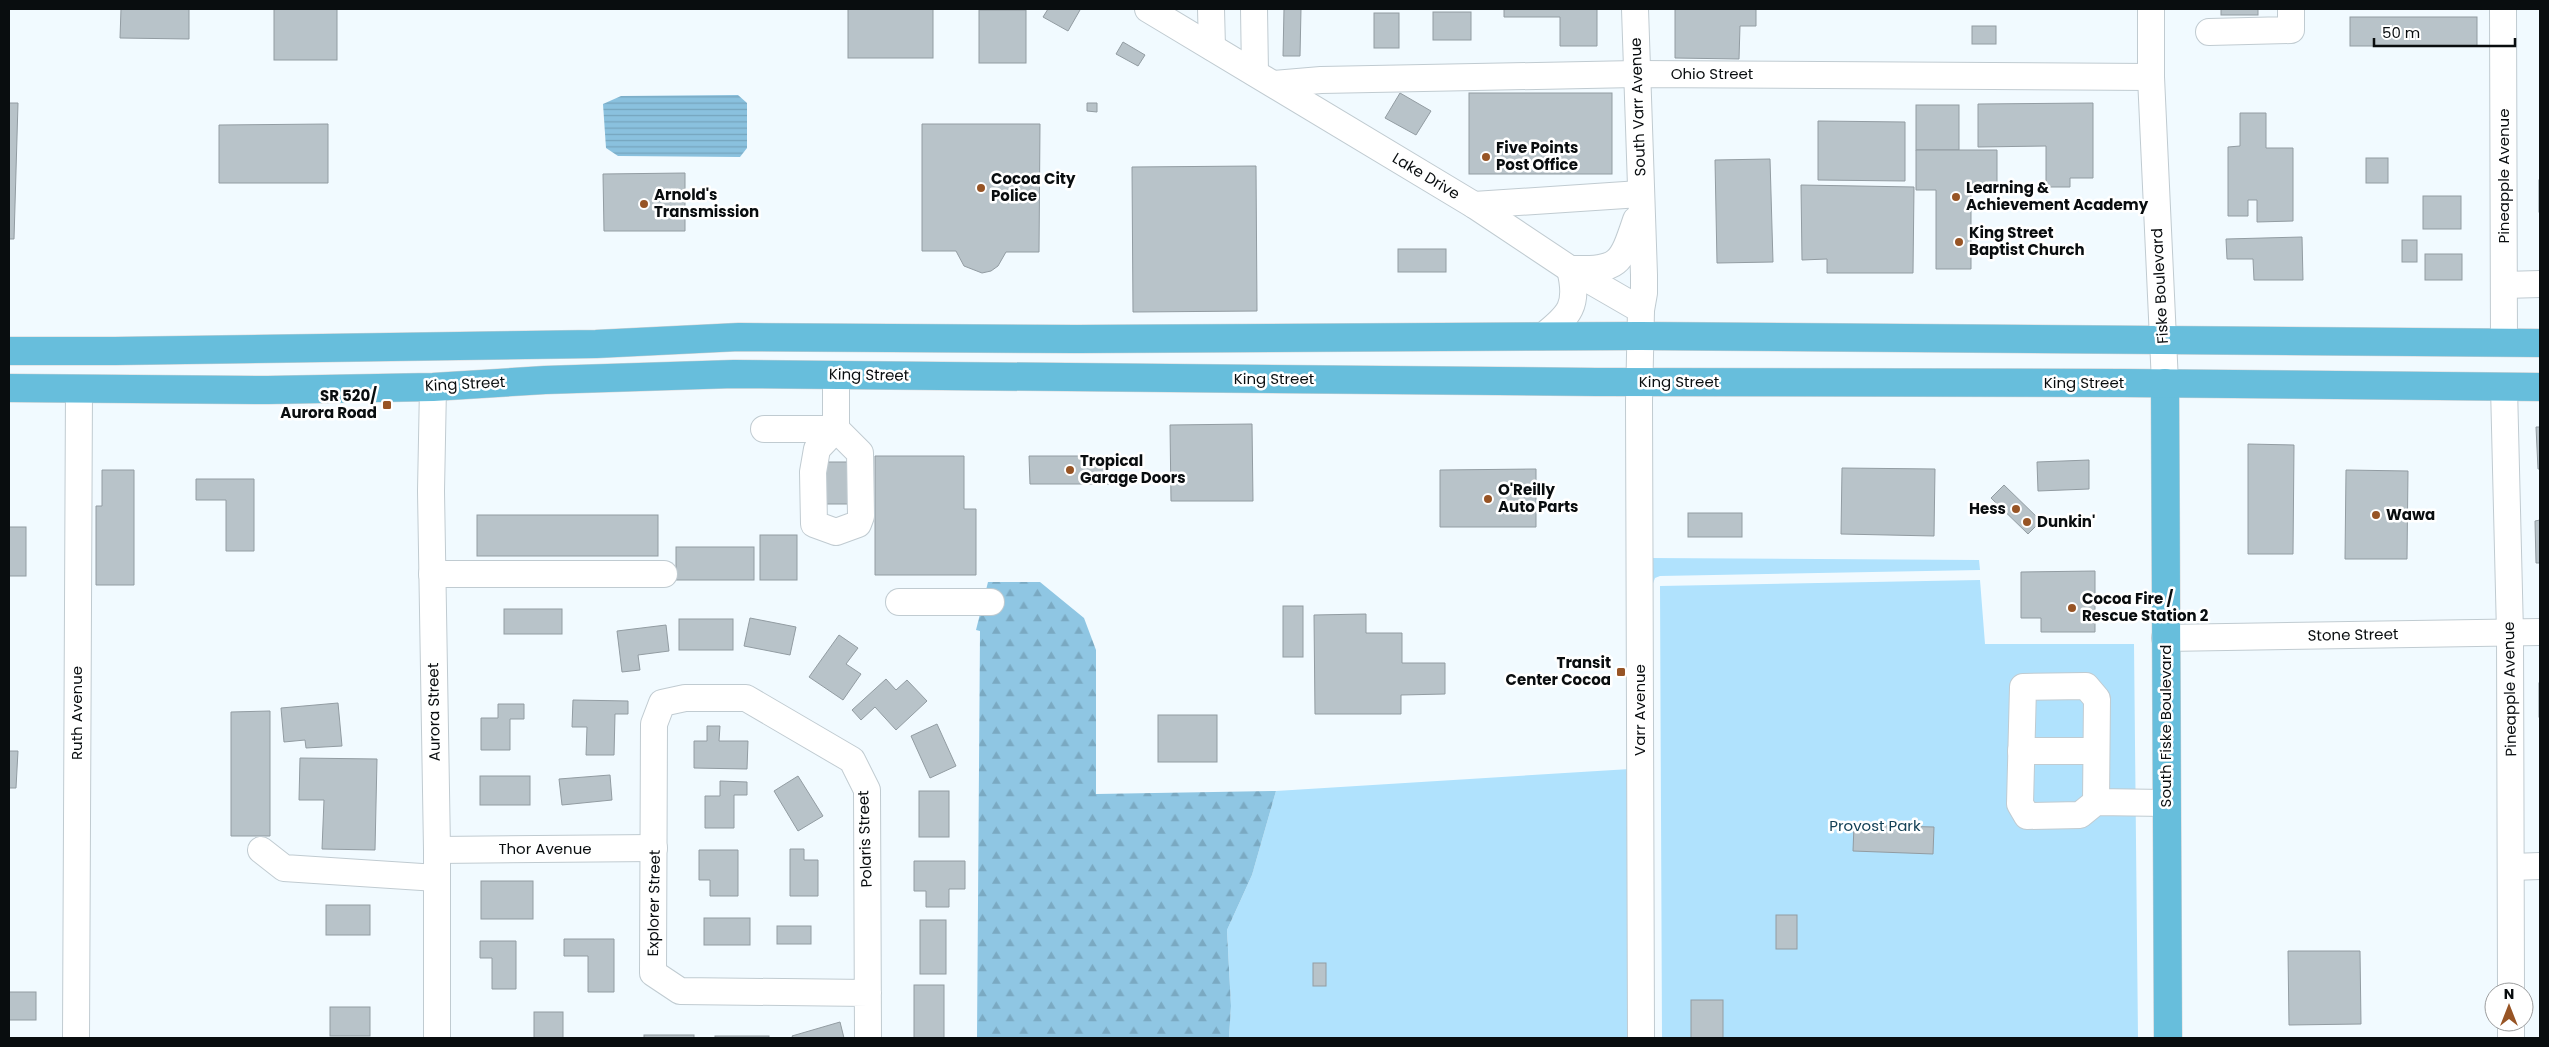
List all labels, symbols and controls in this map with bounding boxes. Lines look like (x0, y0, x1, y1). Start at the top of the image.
scale bar (2374, 15, 2515, 47)
text: 50 m (2382, 22, 2420, 43)
street label: South Varr Avenue (1625, 37, 1650, 177)
street label: Ohio Street (1671, 63, 1753, 84)
street label: Pineapple Avenue (2493, 108, 2514, 244)
place label: Five Points Post Office (1496, 137, 1578, 175)
street label: Lake Drive (1389, 147, 1464, 204)
marker: Five Points Post Office (1480, 151, 1492, 163)
place label: Cocoa City Police (991, 168, 1076, 206)
place label: Learning & Achievement Academy (1966, 177, 2149, 215)
marker: Cocoa City Police (975, 182, 987, 194)
place label: Arnold's Transmission (654, 184, 759, 222)
marker: Learning & Achievement Academy (1950, 191, 1962, 203)
marker: Arnold's Transmission (638, 198, 650, 210)
place label: King Street Baptist Church (1969, 222, 2085, 260)
street label: Fiske Boulevard (2146, 228, 2173, 344)
marker: King Street Baptist Church (1953, 236, 1965, 248)
street label: King Street (829, 363, 909, 386)
street label: King Street (1234, 368, 1314, 389)
street label: King Street (424, 371, 506, 396)
street label: King Street (1639, 371, 1719, 392)
street label: King Street (2044, 372, 2124, 393)
place label: SR 520/ Aurora Road (280, 385, 377, 423)
marker: SR 520/ Aurora Road (381, 399, 393, 411)
place label: Tropical Garage Doors (1080, 450, 1186, 488)
marker: Tropical Garage Doors (1064, 464, 1076, 476)
place label: O'Reilly Auto Parts (1498, 479, 1578, 517)
marker: O'Reilly Auto Parts (1482, 493, 1494, 505)
place label: Hess (1969, 498, 2006, 519)
marker: Hess (2010, 503, 2022, 515)
place label: Wawa (2386, 504, 2435, 525)
marker: Wawa (2370, 509, 2382, 521)
place label: Dunkin' (2037, 511, 2095, 532)
marker: Dunkin' (2021, 516, 2033, 528)
place label: Cocoa Fire / Rescue Station 2 (2082, 588, 2209, 626)
marker: Cocoa Fire / Rescue Station 2 (2066, 602, 2078, 614)
street label: Pineapple Avenue (2498, 621, 2521, 757)
street label: Stone Street (2307, 623, 2399, 646)
street label: South Fiske Boulevard (2155, 645, 2176, 807)
place label: Transit Center Cocoa (1505, 652, 1611, 690)
street label: Aurora Street (422, 663, 445, 761)
street label: Varr Avenue (1629, 664, 1650, 756)
street label: Ruth Avenue (66, 666, 87, 760)
marker: Transit Center Cocoa (1615, 666, 1627, 678)
street label: Polaris Street (852, 790, 877, 888)
park label: Provost Park (1829, 815, 1921, 836)
street label: Thor Avenue (498, 838, 592, 859)
street label: Explorer Street (642, 849, 665, 957)
north arrow (2484, 982, 2534, 1032)
text: N (2504, 984, 2514, 1004)

